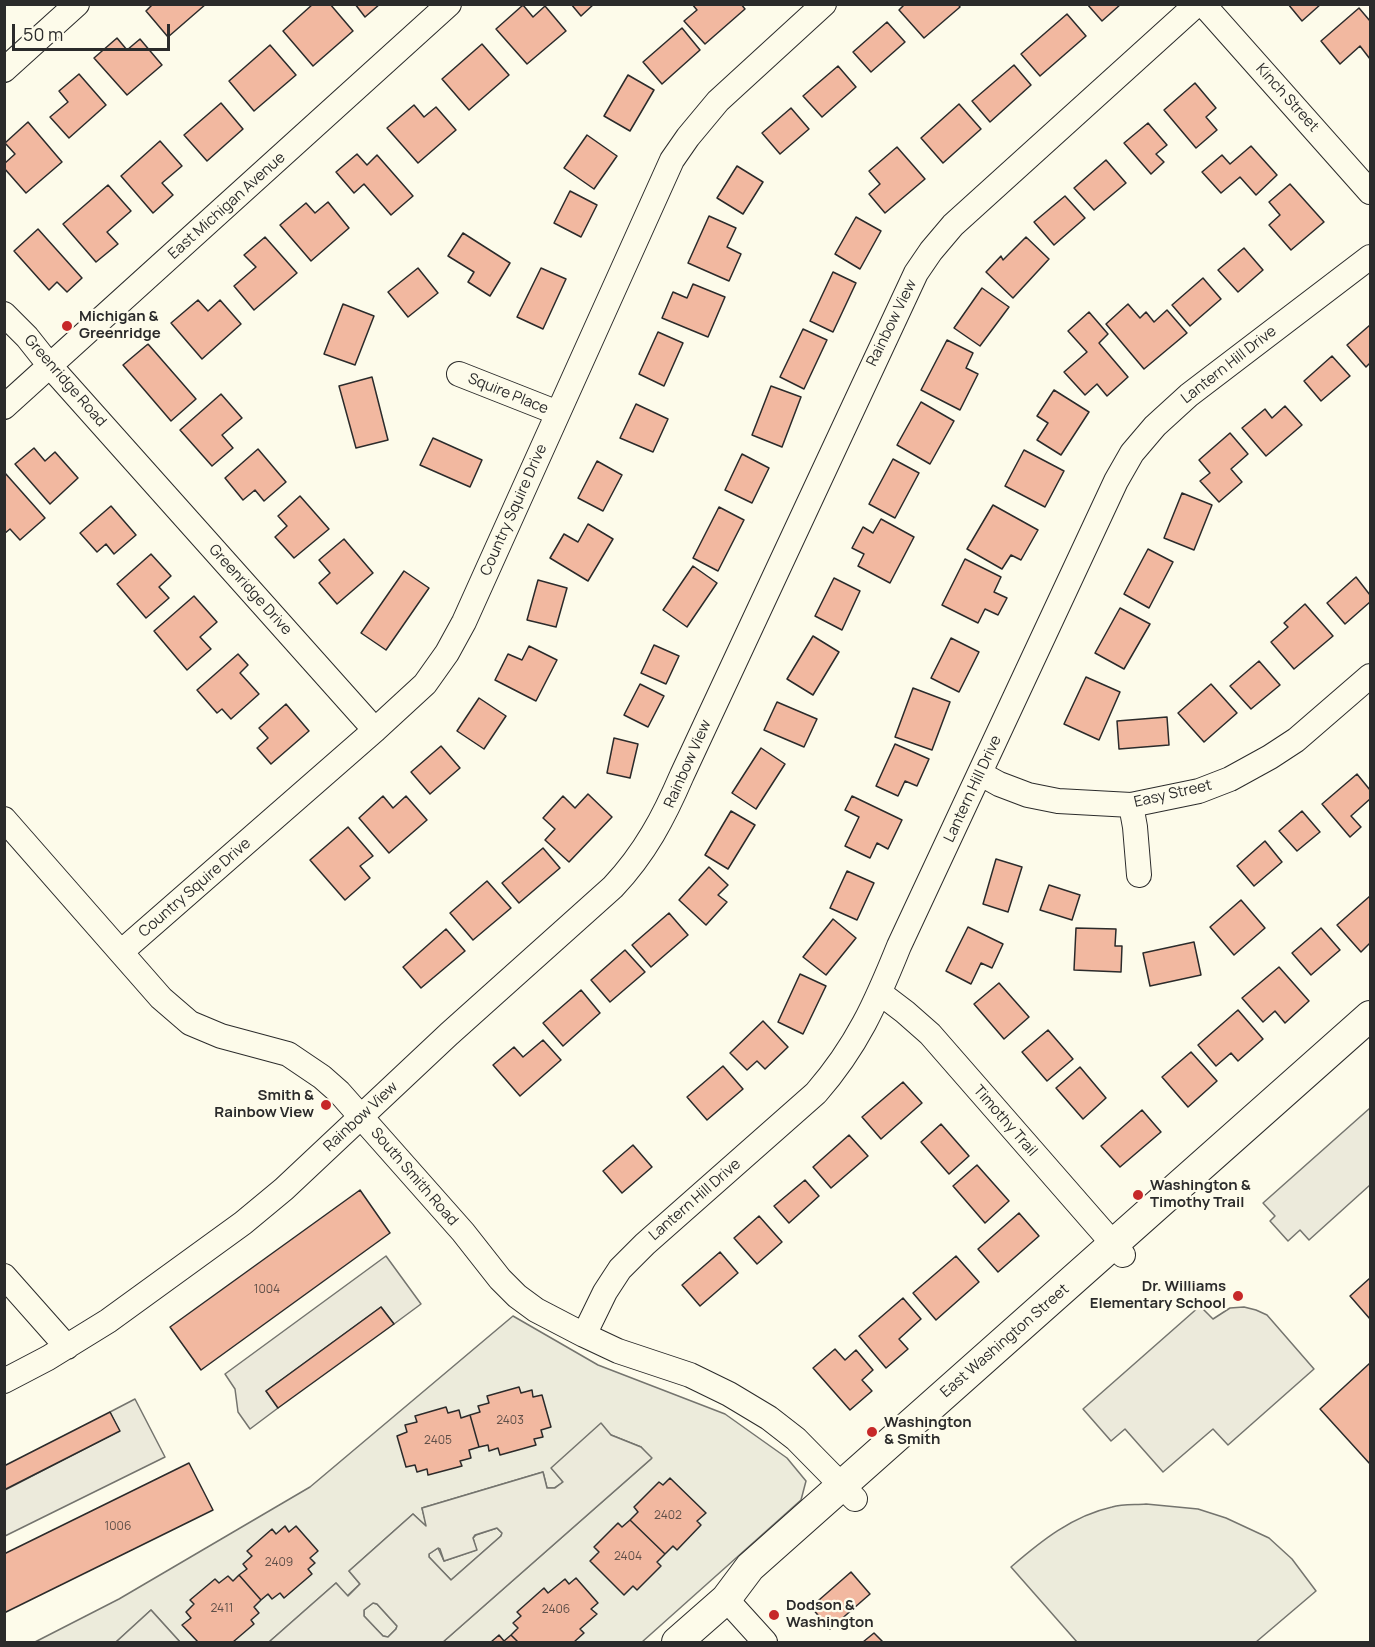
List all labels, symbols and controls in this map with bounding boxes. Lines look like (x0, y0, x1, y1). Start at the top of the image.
scale bar (15, 12, 172, 50)
text: 50 m (23, 22, 63, 46)
street label: Kinch Street (1252, 60, 1322, 136)
street label: East Michigan Avenue (165, 149, 289, 263)
street label: Rainbow View (863, 277, 921, 369)
place label: Michigan & Greenridge (79, 308, 161, 343)
marker: Michigan & Greenridge (60, 319, 74, 333)
street label: Lantern Hill Drive (1178, 322, 1280, 408)
street label: Greenridge Road (20, 331, 110, 431)
street label: Squire Place (465, 370, 551, 418)
street label: Country Squire Drive (477, 441, 551, 579)
street label: Greenridge Drive (205, 541, 295, 639)
street label: Rainbow View (661, 717, 715, 811)
street label: Lantern Hill Drive (940, 733, 1006, 845)
street label: Easy Street (1132, 776, 1214, 812)
street label: Country Squire Drive (135, 835, 255, 941)
street label: Rainbow View (320, 1078, 402, 1156)
street label: Timothy Trail (969, 1082, 1041, 1160)
place label: Smith & Rainbow View (214, 1087, 314, 1122)
marker: Smith & Rainbow View (319, 1098, 333, 1112)
street label: South Smith Road (367, 1124, 461, 1230)
street label: Lantern Hill Drive (645, 1155, 745, 1245)
place label: Washington & Timothy Trail (1150, 1177, 1251, 1212)
marker: Washington & Timothy Trail (1131, 1188, 1145, 1202)
place label: Dr. Williams Elementary School (1090, 1278, 1226, 1313)
street label: East Washington Street (937, 1280, 1073, 1402)
house number: 1004 (254, 1283, 280, 1297)
marker: Dr. Williams Elementary School (1231, 1289, 1245, 1303)
house number: 2403 (496, 1414, 524, 1428)
place label: Washington & Smith (884, 1414, 972, 1449)
marker: Washington & Smith (865, 1425, 879, 1439)
house number: 2405 (424, 1434, 452, 1448)
house number: 2402 (654, 1509, 682, 1523)
house number: 1006 (105, 1520, 131, 1534)
house number: 2404 (614, 1550, 642, 1564)
house number: 2409 (265, 1556, 293, 1570)
place label: Dodson & Washington (786, 1597, 874, 1632)
house number: 2411 (210, 1602, 234, 1616)
house number: 2406 (542, 1603, 570, 1617)
marker: Dodson & Washington (767, 1608, 781, 1622)

